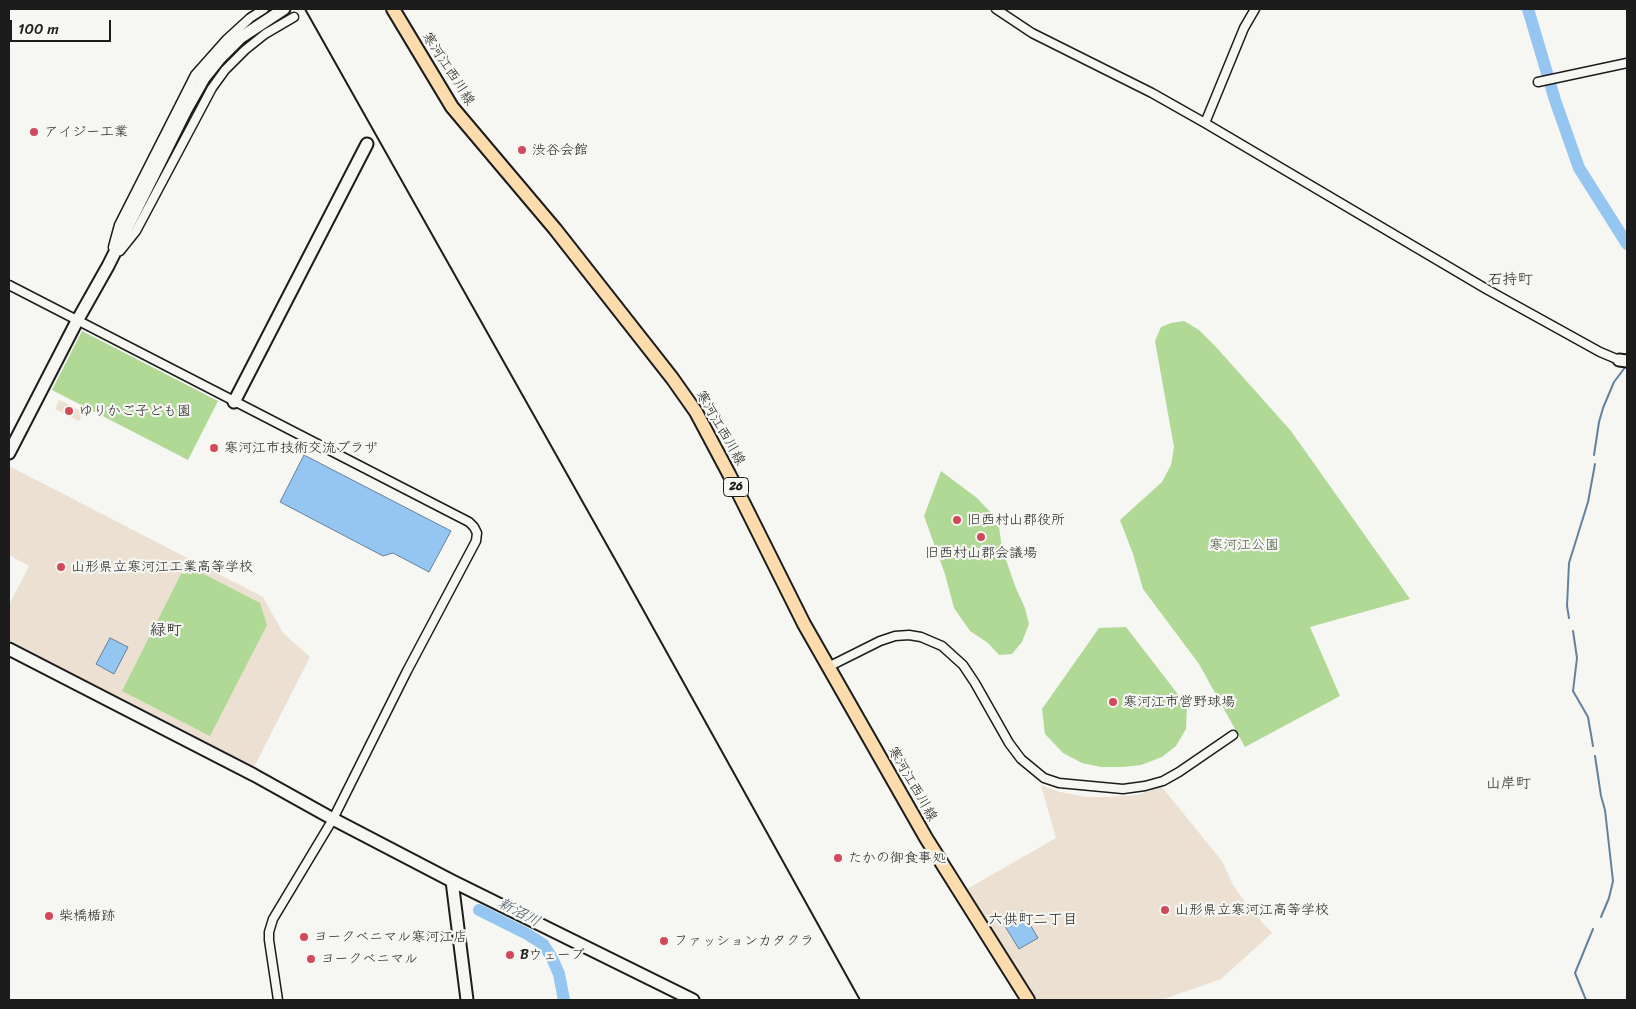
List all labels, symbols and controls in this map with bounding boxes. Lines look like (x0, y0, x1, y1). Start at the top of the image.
scale bar (12, 10, 114, 42)
text: 100 m (18, 16, 59, 42)
street label: 寒河江西川線 (418, 29, 478, 109)
place label: アイジー工業 (44, 124, 128, 140)
marker: アイジー工業 (28, 126, 40, 138)
place label: 渋谷会館 (532, 142, 588, 158)
marker: 渋谷会館 (516, 144, 528, 156)
district label: 石持町 (1488, 271, 1532, 289)
street label: 寒河江西川線 (692, 387, 748, 469)
place label: ゆりかご子ども園 (79, 403, 191, 419)
marker: ゆりかご子ども園 (63, 405, 75, 417)
place label: 寒河江市技術交流プラザ (224, 440, 378, 456)
marker: 寒河江市技術交流プラザ (208, 442, 220, 454)
road number: 26 (724, 478, 748, 497)
place label: 旧西村山郡役所 (967, 512, 1065, 528)
marker: 旧西村山郡役所 (951, 514, 963, 526)
marker: 旧西村山郡会議場 (975, 531, 987, 543)
park label: 寒河江公園 (1209, 537, 1279, 553)
place label: 旧西村山郡会議場 (925, 545, 1037, 561)
place label: 山形県立寒河江工業高等学校 (71, 559, 253, 575)
marker: 山形県立寒河江工業高等学校 (55, 561, 67, 573)
district label: 緑町 (150, 621, 182, 641)
place label: 寒河江市営野球場 (1123, 694, 1235, 710)
marker: 寒河江市営野球場 (1107, 696, 1119, 708)
street label: 寒河江西川線 (884, 743, 940, 825)
district label: 山岸町 (1486, 775, 1530, 793)
place label: たかの御食事処 (848, 850, 946, 866)
marker: たかの御食事処 (832, 852, 844, 864)
water label: 新沼川 (495, 894, 543, 932)
place label: 山形県立寒河江高等学校 (1175, 902, 1329, 918)
marker: 山形県立寒河江高等学校 (1159, 904, 1171, 916)
place label: 柴橋楯跡 (59, 908, 115, 924)
marker: 柴橋楯跡 (43, 910, 55, 922)
district label: 六供町二丁目 (988, 911, 1078, 929)
place label: ヨークベニマル寒河江店 (314, 929, 467, 945)
marker: ヨークベニマル寒河江店 (298, 931, 310, 943)
place label: ファッションカタクラ (674, 933, 814, 949)
marker: ファッションカタクラ (658, 935, 670, 947)
place label: Bウェーブ (520, 947, 585, 963)
marker: Bウェーブ (504, 949, 516, 961)
place label: ヨークベニマル (321, 951, 418, 967)
marker: ヨークベニマル (305, 953, 317, 965)

